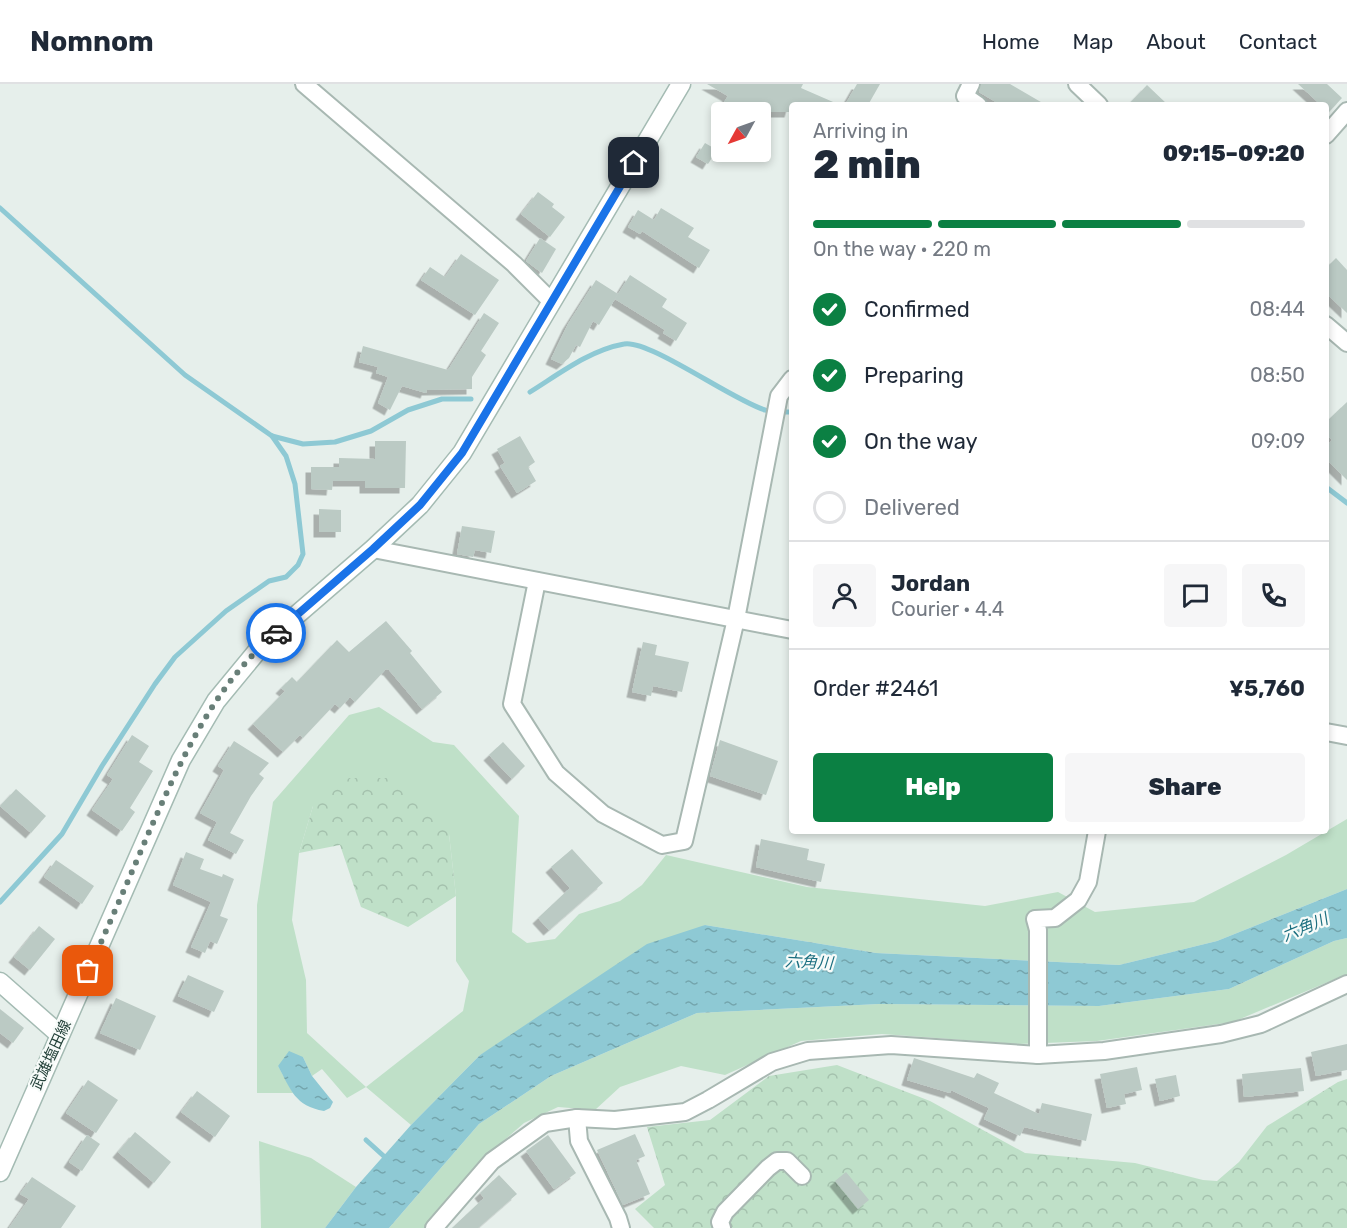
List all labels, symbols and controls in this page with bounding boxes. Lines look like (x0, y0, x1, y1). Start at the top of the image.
text: Nomnom (30, 25, 154, 58)
text: Home (982, 29, 1039, 54)
text: Map (1072, 29, 1113, 54)
text: About (1146, 29, 1206, 54)
text: Contact (1239, 29, 1317, 54)
north arrow (711, 102, 771, 162)
map controls (711, 102, 771, 162)
text: Arriving in (813, 119, 908, 143)
pin (608, 137, 659, 188)
text: 09:15–09:20 (1163, 140, 1305, 167)
text: 2 min (813, 142, 921, 188)
icon: home (617, 146, 650, 179)
text: On the way · 220 m (813, 237, 991, 261)
icon: check (813, 293, 846, 326)
text: Confirmed (864, 296, 970, 323)
text: 08:44 (1250, 297, 1305, 321)
icon: check (813, 359, 846, 392)
text: Preparing (864, 362, 964, 389)
text: 08:50 (1250, 363, 1305, 387)
icon: check (813, 425, 846, 458)
text: On the way (864, 428, 978, 455)
text: 09:09 (1251, 429, 1305, 453)
text: Delivered (864, 494, 960, 521)
button: person (813, 564, 876, 627)
button: chat (1164, 564, 1227, 627)
button: phone (1242, 564, 1305, 627)
text: Jordan (891, 570, 970, 597)
text: Courier · 4.4 (891, 597, 1004, 621)
courier (246, 603, 306, 663)
icon: car (260, 617, 293, 650)
text: Order #2461 (813, 675, 939, 702)
text: ¥5,760 (1229, 675, 1305, 702)
button: Help (813, 753, 1053, 822)
button: Share (1065, 753, 1305, 822)
water label: 六角川 (1279, 908, 1333, 945)
pin (62, 945, 113, 996)
water label: 六角川 (785, 951, 835, 973)
icon: bag (71, 954, 104, 987)
street label: 武雄塩田線 (27, 1017, 75, 1093)

